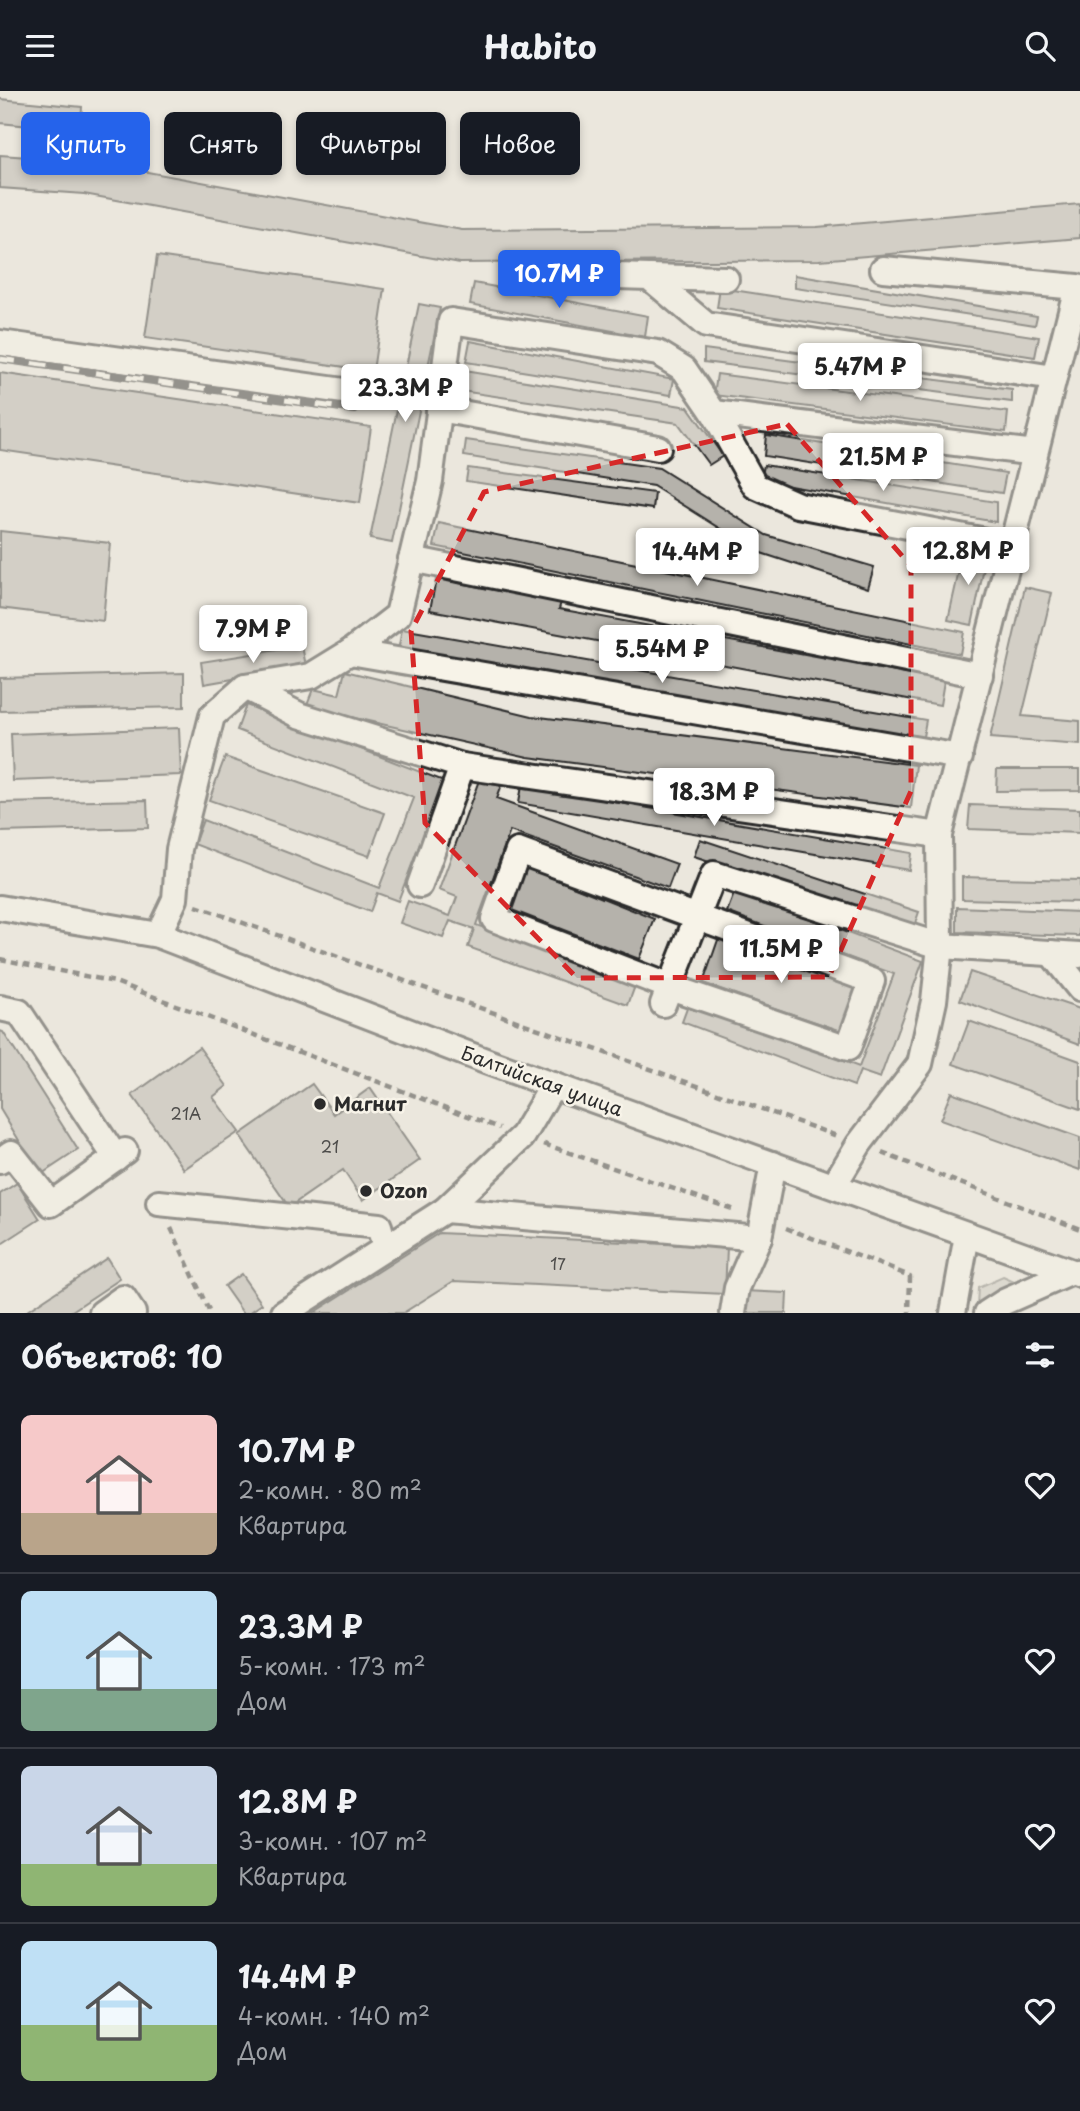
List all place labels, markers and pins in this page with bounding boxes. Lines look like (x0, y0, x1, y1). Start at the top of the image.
pin: 10.7M ₽ (494, 251, 624, 310)
pin: 5.47M ₽ (795, 343, 925, 403)
pin: 23.3M ₽ (340, 365, 470, 424)
pin: 21.5M ₽ (818, 433, 948, 493)
pin: 12.8M ₽ (903, 527, 1033, 587)
pin: 14.4M ₽ (632, 529, 762, 588)
pin: 7.9M ₽ (196, 605, 310, 665)
pin: 5.54M ₽ (597, 625, 727, 685)
pin: 18.3M ₽ (649, 769, 779, 828)
pin: 11.5M ₽ (716, 925, 846, 985)
place label: Магнит (334, 1089, 407, 1117)
marker: Магнит (312, 1096, 328, 1112)
place label: Ozon (380, 1176, 428, 1204)
marker: Ozon (358, 1183, 374, 1199)

